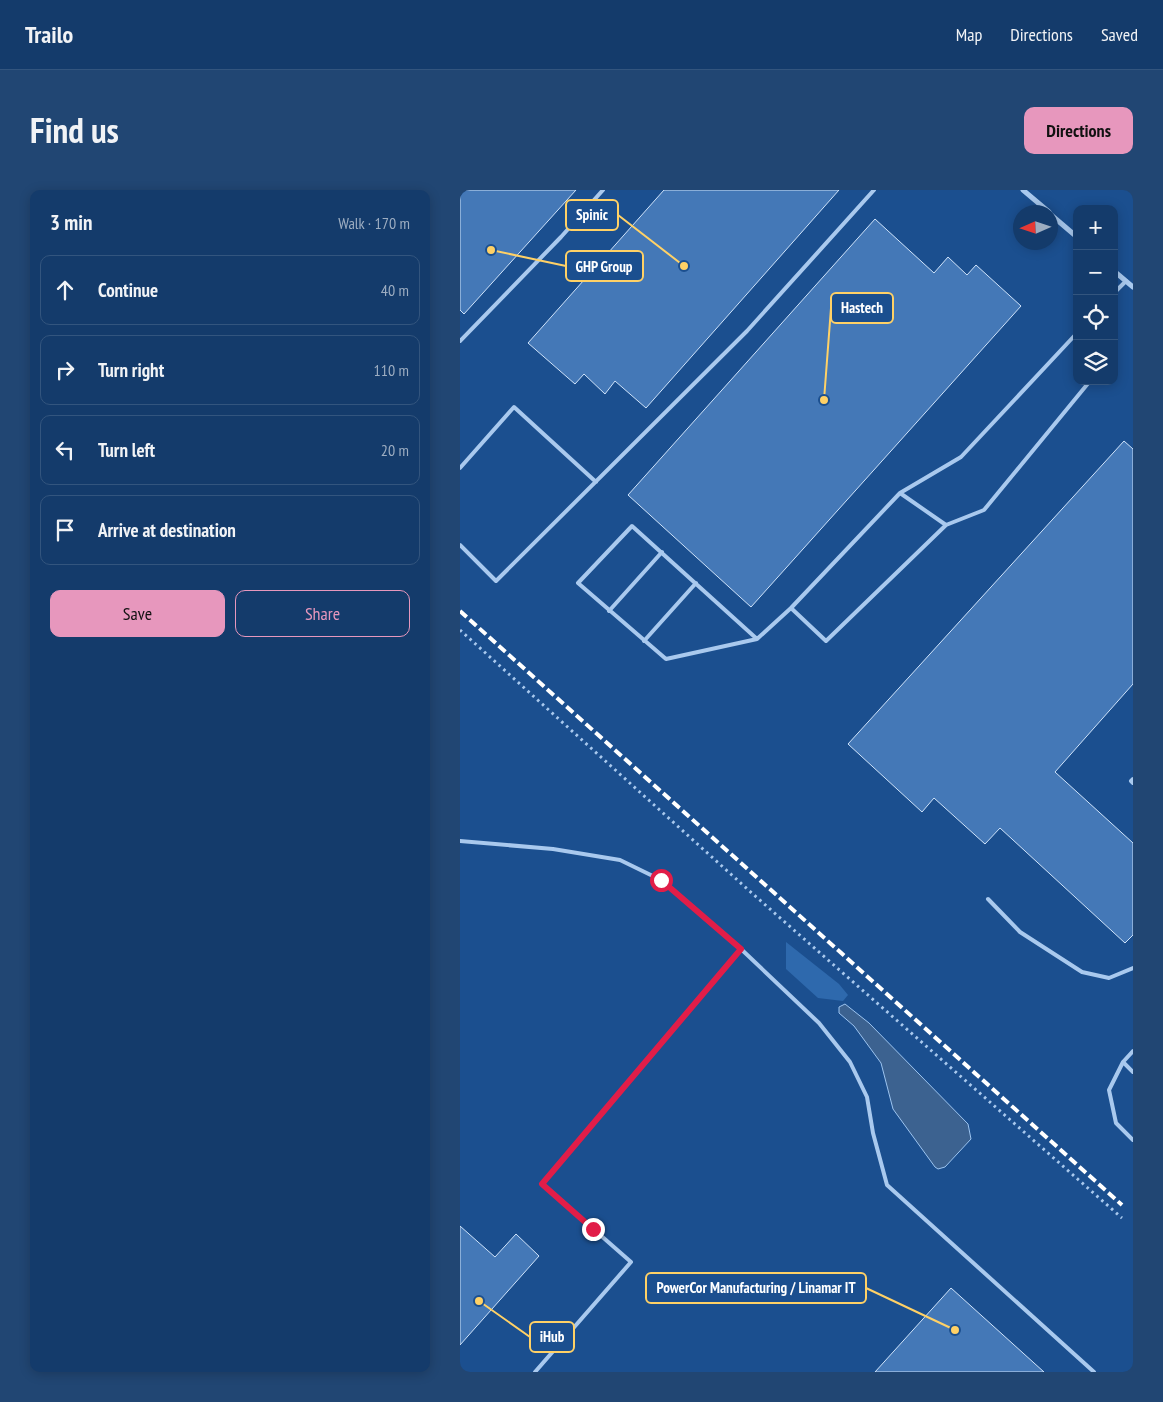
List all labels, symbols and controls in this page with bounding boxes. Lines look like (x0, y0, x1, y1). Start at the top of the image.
text: Trailo (25, 19, 73, 50)
text: Map (956, 23, 982, 46)
text: Directions (1010, 23, 1073, 46)
text: Saved (1101, 23, 1138, 46)
text: Find us (30, 107, 119, 153)
button: Directions (1024, 107, 1133, 154)
callout: Spinic (566, 200, 618, 230)
text: Spinic (576, 205, 609, 224)
north arrow (1013, 205, 1058, 250)
map controls (1073, 205, 1118, 385)
button: + (1073, 205, 1118, 250)
text: 3 min (50, 209, 92, 236)
text: Walk · 170 m (338, 213, 410, 233)
button: − (1073, 250, 1118, 295)
callout: GHP Group (566, 251, 643, 281)
text: GHP Group (575, 257, 633, 276)
icon: ahead (51, 276, 79, 304)
text: Continue (98, 278, 158, 302)
text: 40 m (381, 280, 409, 300)
callout: Hastech (831, 293, 893, 323)
button: locate (1073, 295, 1118, 340)
text: Hastech (841, 298, 883, 317)
button: layers (1073, 340, 1118, 385)
icon: right (51, 356, 79, 384)
text: Turn right (98, 358, 164, 382)
text: 110 m (374, 360, 409, 380)
icon: left (51, 436, 79, 464)
text: Turn left (98, 438, 155, 462)
text: 20 m (381, 440, 409, 460)
icon: arrive (51, 516, 79, 544)
text: Arrive at destination (98, 518, 236, 542)
button: Save (50, 590, 225, 637)
button: Share (235, 590, 410, 637)
route start (650, 869, 673, 892)
route end (582, 1218, 605, 1241)
callout: PowerCor Manufacturing / Linamar IT (646, 1273, 866, 1303)
text: PowerCor Manufacturing / Linamar IT (656, 1278, 856, 1297)
callout: iHub (530, 1322, 574, 1352)
text: iHub (540, 1327, 565, 1346)

